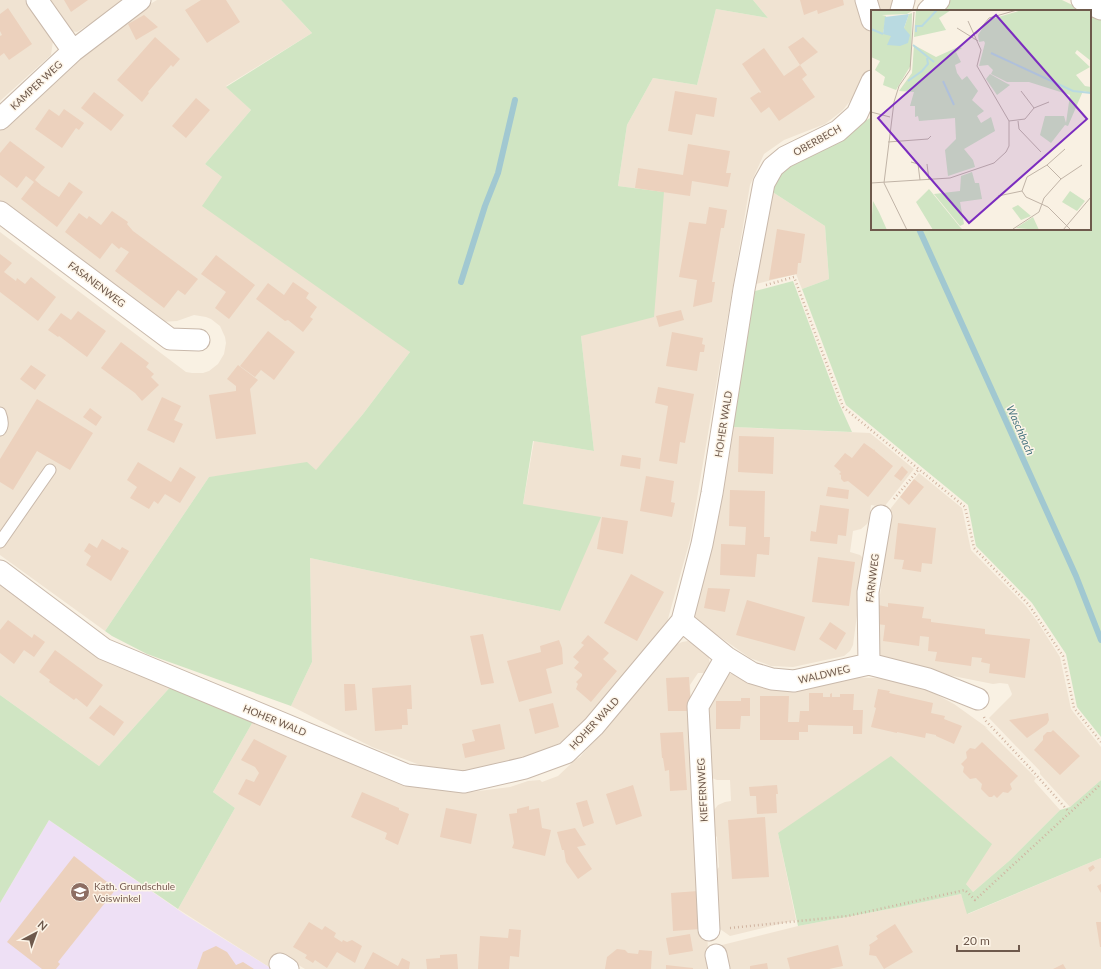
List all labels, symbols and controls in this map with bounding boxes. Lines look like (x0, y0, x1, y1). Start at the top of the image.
inset map (871, 10, 1091, 230)
street label: KAMPER WEG (8, 58, 64, 112)
street label: OBERBECH (791, 122, 843, 158)
street label: FASANENWEG (66, 259, 128, 309)
street label: HOHER WALD (712, 390, 734, 458)
water label: Waschbach (1004, 403, 1038, 457)
street label: FARNWEG (863, 553, 881, 603)
street label: WALDWEG (797, 662, 851, 686)
street label: HOHER WALD (567, 694, 622, 752)
street label: HOHER WALD (242, 702, 309, 738)
street label: KIEFERNWEG (694, 758, 710, 822)
place label: Kath. Grundschule Voiswinkel (94, 880, 175, 904)
school or university icon: Kath. Grundschule Voiswinkel (69, 881, 91, 903)
north arrow (16, 913, 56, 953)
text: N (35, 917, 50, 933)
scale bar (957, 927, 1019, 953)
text: 20 m (963, 933, 990, 948)

